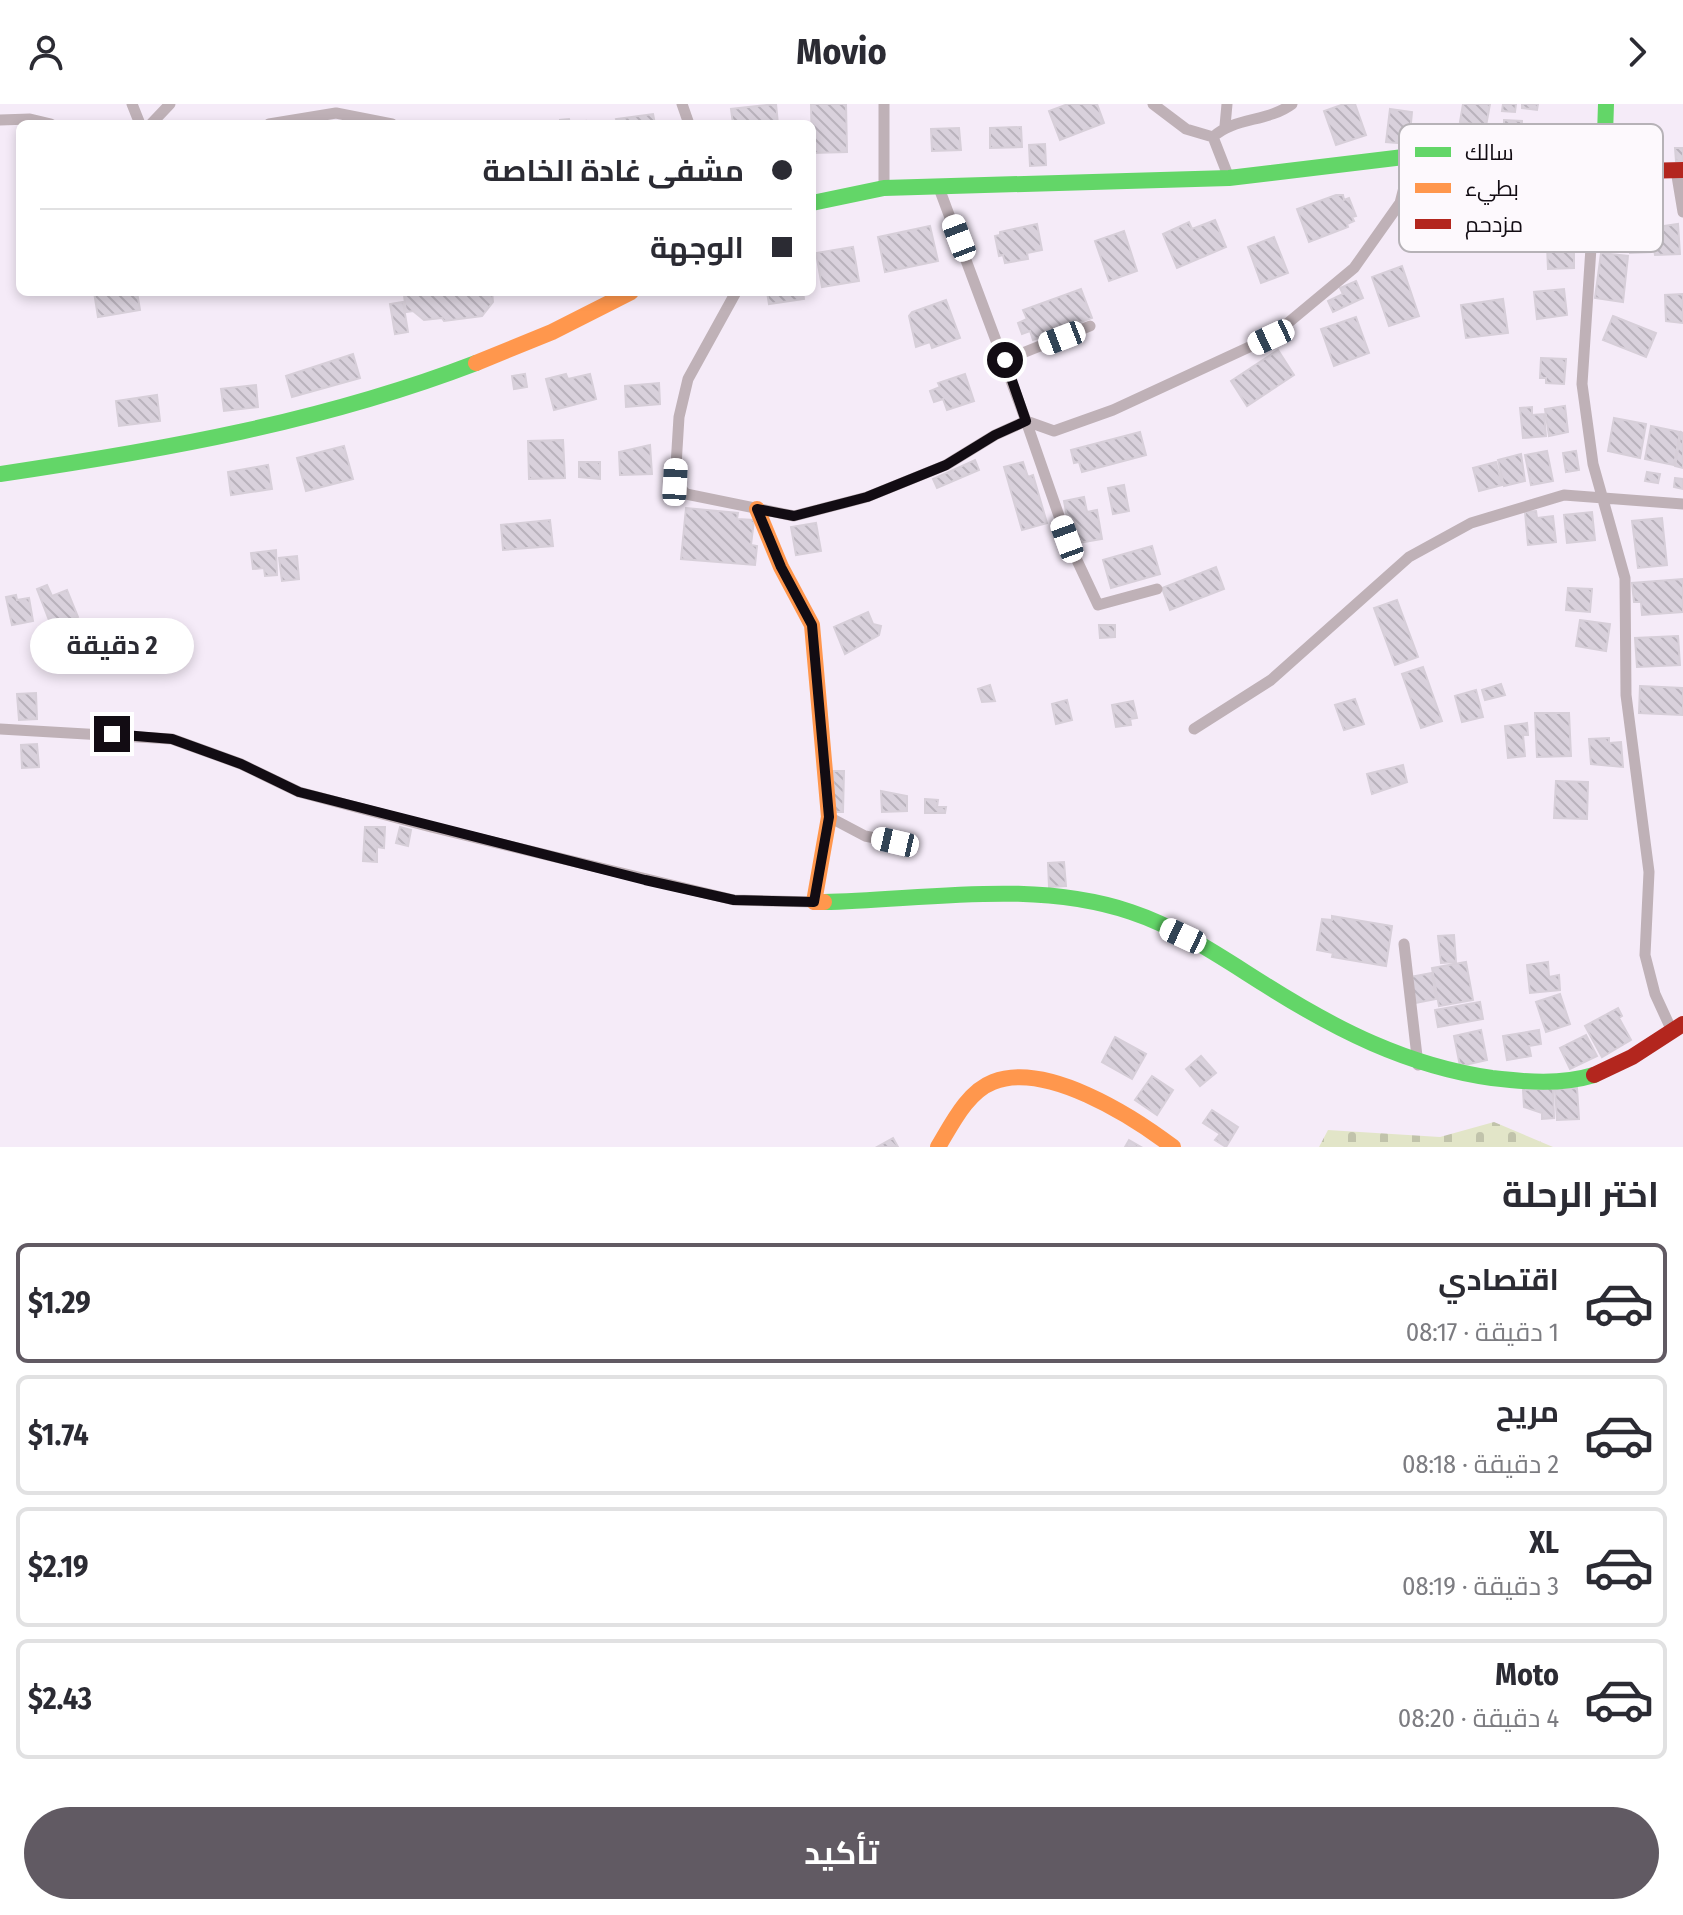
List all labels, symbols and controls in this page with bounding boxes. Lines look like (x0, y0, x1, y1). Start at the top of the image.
icon: person (24, 30, 68, 74)
text: Movio (796, 30, 887, 74)
icon: forward (1615, 30, 1659, 74)
legend (1399, 124, 1663, 252)
text: سالك (1465, 139, 1514, 166)
text: مشفى غادة الخاصة (483, 153, 744, 189)
text: بطيء (1465, 175, 1519, 205)
car (939, 211, 979, 265)
text: مزدحم (1465, 211, 1523, 240)
text: الوجهة (650, 230, 744, 266)
car (1244, 316, 1298, 358)
car (1035, 318, 1089, 358)
route start (987, 342, 1023, 378)
car (662, 457, 688, 507)
car (1048, 512, 1086, 566)
callout: 2 دقيقة (30, 618, 194, 674)
text: 2 دقيقة (67, 630, 157, 661)
route end (94, 716, 130, 752)
car (869, 825, 921, 859)
car (1156, 915, 1210, 957)
text: اختر الرحلة (1502, 1173, 1659, 1217)
text: اقتصادي (1438, 1262, 1559, 1298)
icon: car (1583, 1267, 1655, 1339)
text: $1.29 (28, 1285, 91, 1321)
text: 1 دقيقة · 08:17 (1406, 1317, 1559, 1348)
text: مريح (1496, 1394, 1559, 1430)
icon: car (1583, 1399, 1655, 1471)
text: $1.74 (28, 1417, 89, 1453)
text: 2 دقيقة · 08:18 (1402, 1449, 1559, 1480)
text: XL (1529, 1525, 1559, 1561)
icon: car (1583, 1531, 1655, 1603)
text: $2.19 (28, 1549, 89, 1585)
text: 3 دقيقة · 08:19 (1402, 1571, 1559, 1602)
text: Moto (1495, 1657, 1559, 1693)
icon: car (1583, 1663, 1655, 1735)
text: $2.43 (28, 1681, 92, 1717)
text: 4 دقيقة · 08:20 (1398, 1703, 1559, 1734)
button: تأكيد (24, 1807, 1659, 1899)

